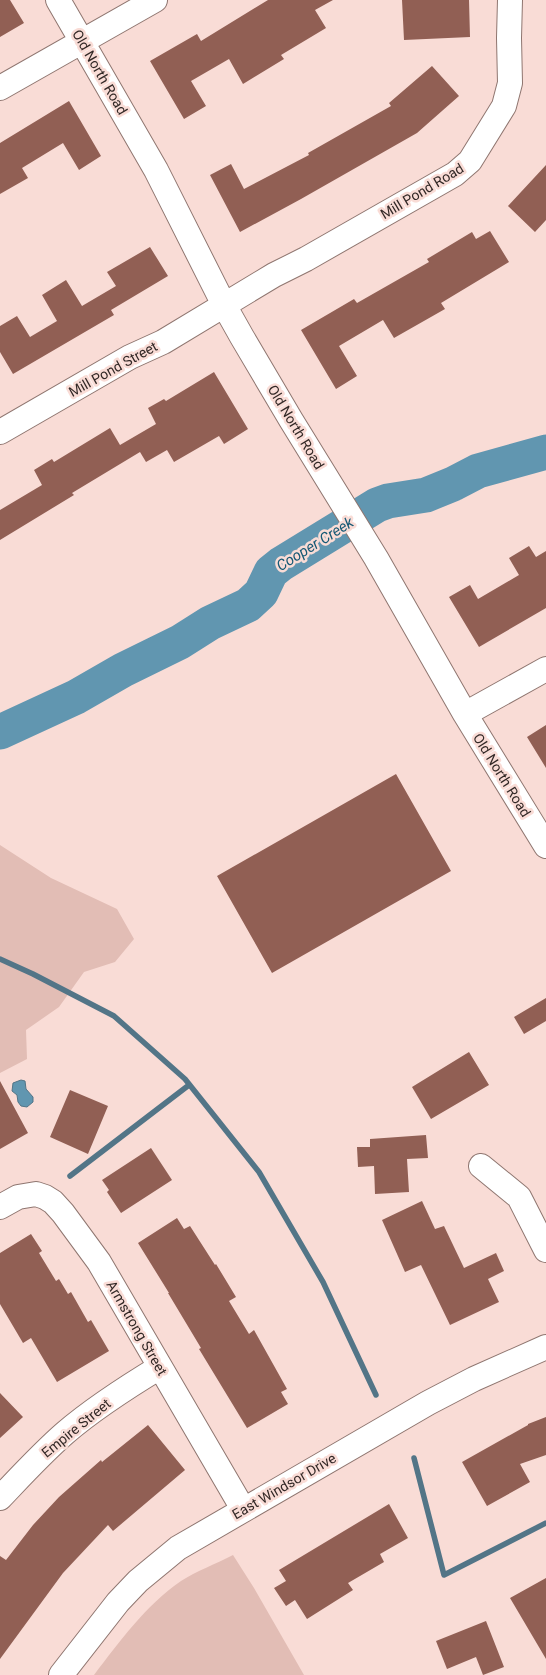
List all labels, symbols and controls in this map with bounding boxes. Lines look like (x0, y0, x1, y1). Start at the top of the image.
street label: Old North Road (69, 27, 131, 117)
street label: Mill Pond Road (378, 160, 466, 222)
street label: Mill Pond Street (66, 338, 160, 400)
street label: Old North Road (265, 382, 327, 472)
water label: Cooper Creek (273, 513, 357, 575)
street label: Old North Road (470, 730, 534, 820)
street label: Armstrong Street (103, 1278, 171, 1378)
street label: Empire Street (38, 1395, 114, 1461)
street label: East Windsor Drive (229, 1450, 339, 1522)

